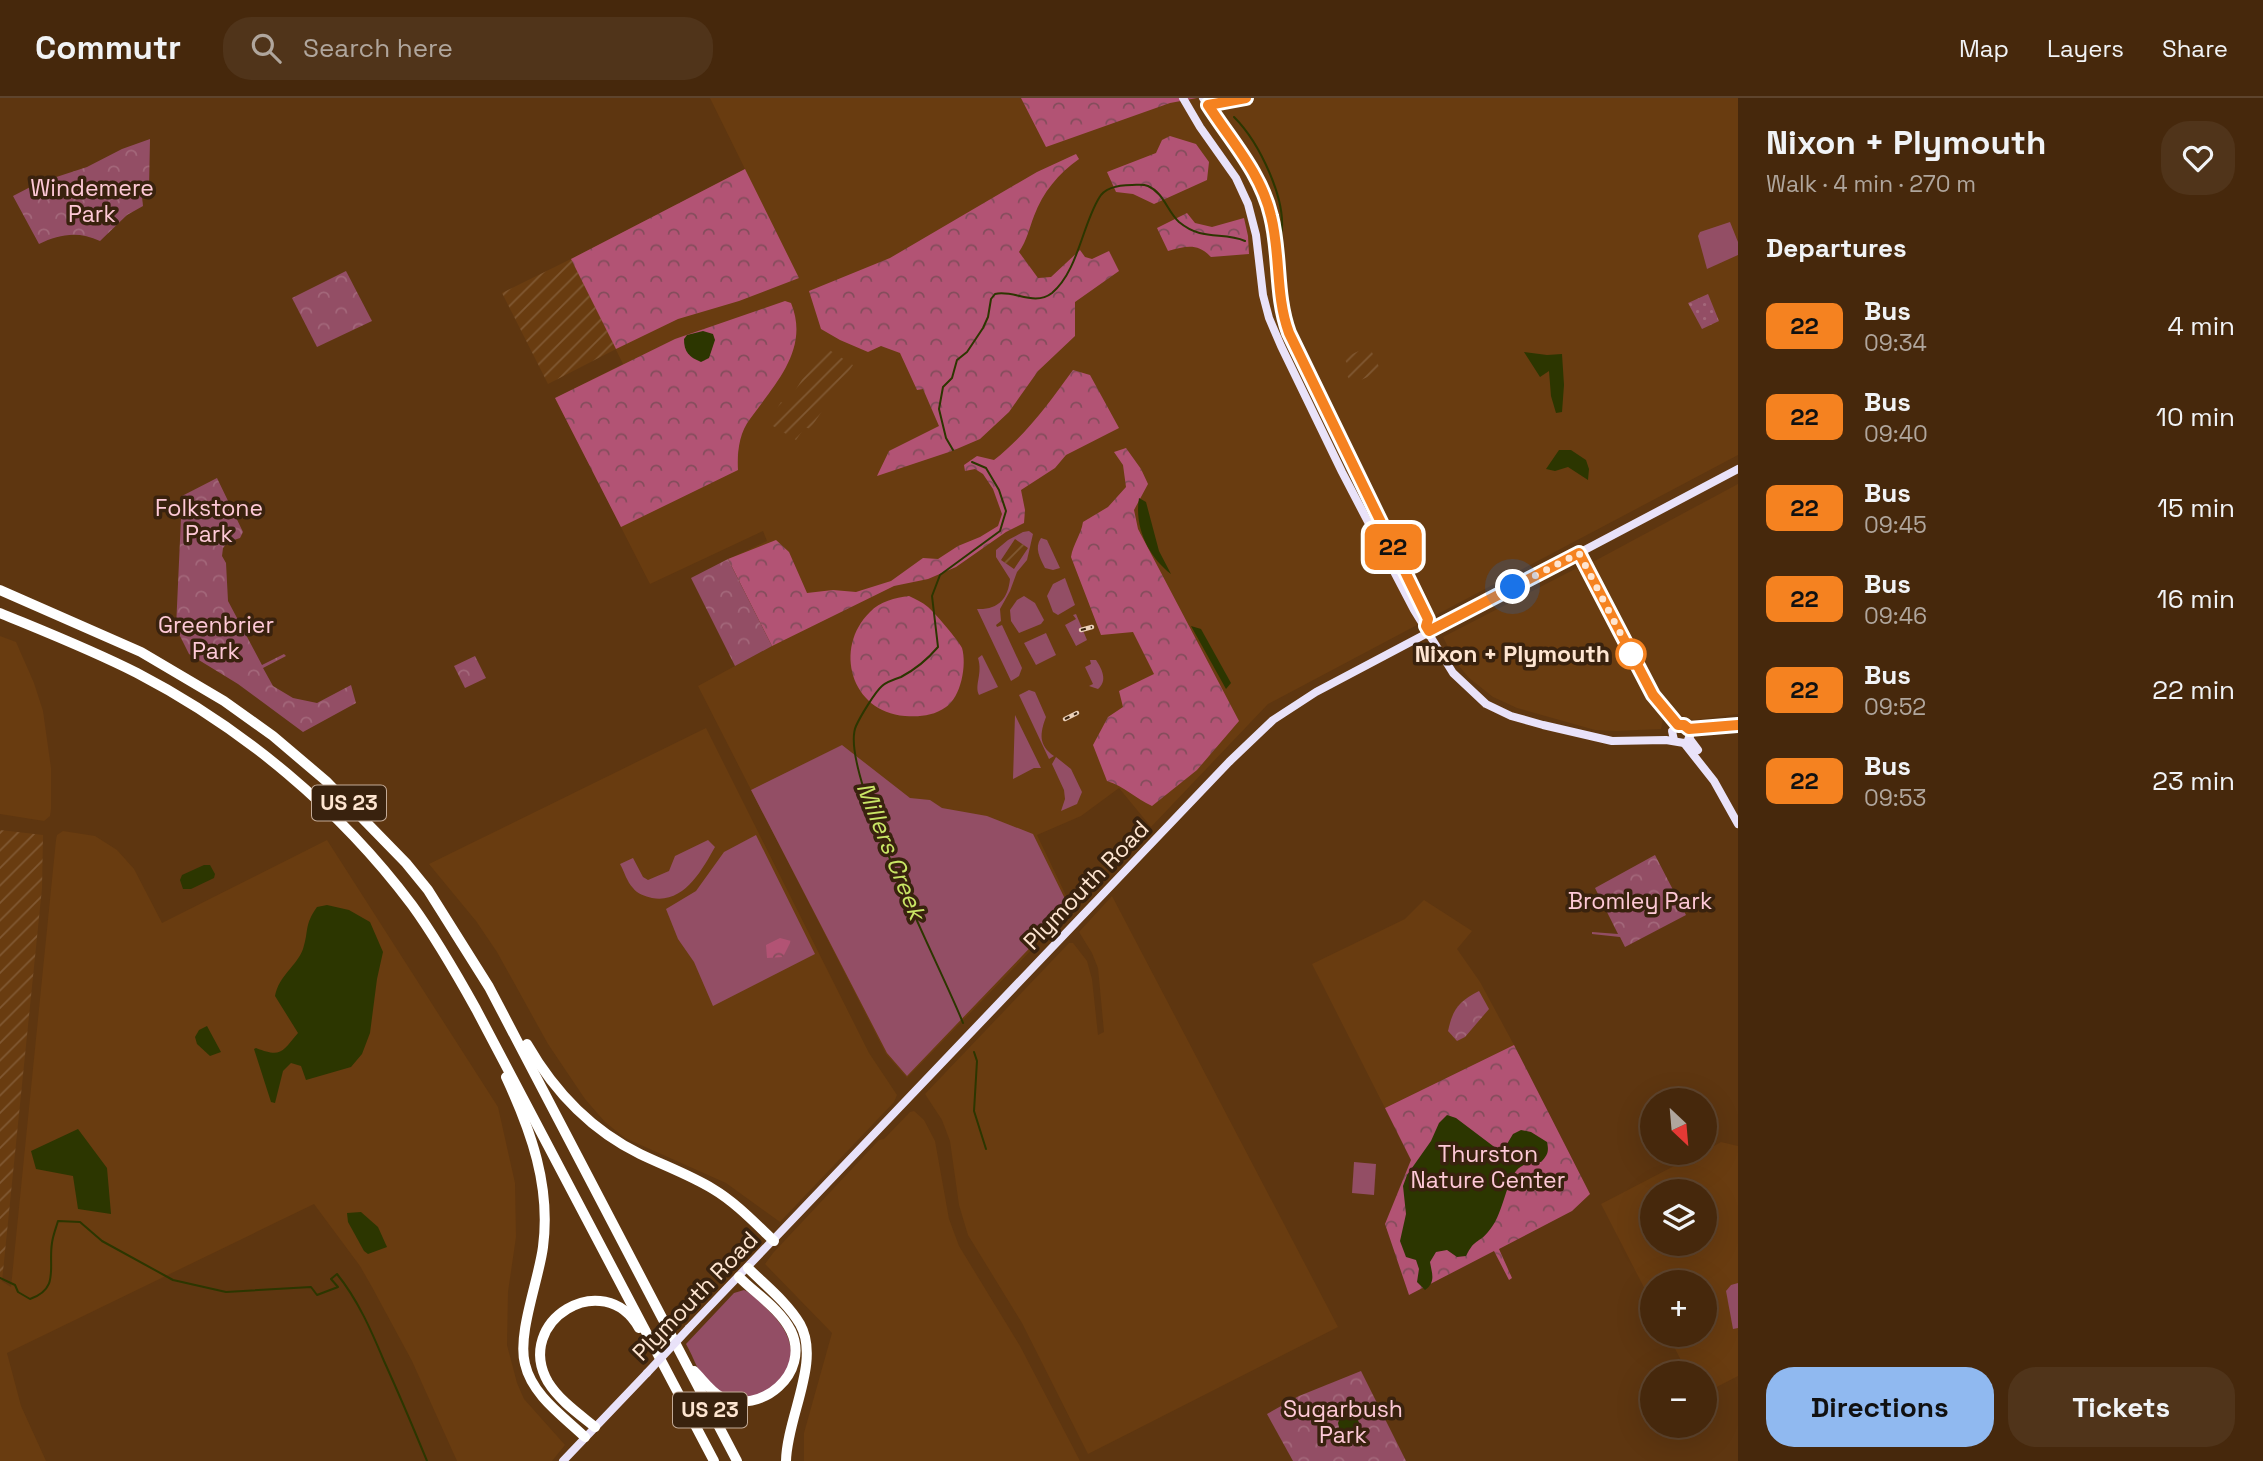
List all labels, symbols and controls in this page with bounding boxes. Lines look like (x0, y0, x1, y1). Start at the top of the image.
search box (223, 17, 713, 80)
text: Commutr (35, 27, 181, 69)
icon: search (247, 29, 285, 67)
text: Search here (303, 31, 453, 65)
text: Map (1959, 33, 2009, 64)
text: Layers (2047, 33, 2124, 64)
text: Share (2162, 33, 2228, 64)
button: heart (2161, 121, 2235, 195)
text: Nixon + Plymouth (1766, 122, 2046, 164)
text: Walk · 4 min · 270 m (1766, 169, 1976, 199)
park label: Windemere Park (30, 173, 154, 229)
text: Departures (1766, 231, 1907, 265)
text: Bus (1864, 294, 1911, 328)
text: 4 min (2167, 309, 2235, 343)
text: 22 (1790, 310, 1819, 341)
text: 09:34 (1864, 328, 1927, 358)
text: Bus (1864, 385, 1911, 419)
text: 10 min (2156, 400, 2235, 434)
text: 22 (1790, 401, 1819, 432)
text: 09:40 (1864, 419, 1928, 449)
text: Bus (1864, 476, 1911, 510)
text: 15 min (2157, 491, 2235, 525)
text: 22 (1790, 492, 1819, 523)
park label: Folkstone Park (155, 493, 263, 549)
text: 09:45 (1864, 510, 1927, 540)
line badge: 22 (1362, 524, 1424, 570)
text: 22 (1379, 531, 1407, 562)
text: Bus (1864, 567, 1911, 601)
your location (1495, 569, 1530, 604)
text: 16 min (2157, 582, 2235, 616)
text: 22 (1790, 583, 1819, 614)
text: 09:46 (1864, 601, 1927, 631)
park label: Greenbrier Park (158, 610, 274, 666)
place label: Nixon + Plymouth (1415, 639, 1610, 669)
marker: Nixon + Plymouth (1616, 639, 1646, 669)
text: Bus (1864, 658, 1911, 692)
text: 22 min (2152, 673, 2235, 707)
text: 22 (1790, 674, 1819, 705)
text: 09:52 (1864, 692, 1926, 722)
text: Bus (1864, 749, 1911, 783)
text: 23 min (2152, 764, 2235, 798)
text: 22 (1790, 765, 1819, 796)
water label: Millers Creek (850, 778, 934, 927)
text: 09:53 (1864, 783, 1926, 813)
road number: US 23 (312, 786, 386, 820)
street label: Plymouth Road (1017, 814, 1155, 956)
park label: Bromley Park (1568, 886, 1712, 916)
north arrow (1640, 1088, 1717, 1166)
map controls (1640, 1088, 1717, 1438)
park label: Thurston Nature Center (1411, 1139, 1565, 1195)
button: layers (1640, 1179, 1717, 1256)
street label: Plymouth Road (626, 1225, 764, 1367)
button: + (1640, 1270, 1717, 1347)
button: − (1640, 1361, 1717, 1438)
button: Directions (1766, 1367, 1994, 1447)
button: Tickets (2008, 1367, 2235, 1447)
road number: US 23 (673, 1392, 747, 1428)
park label: Sugarbush Park (1283, 1394, 1403, 1450)

